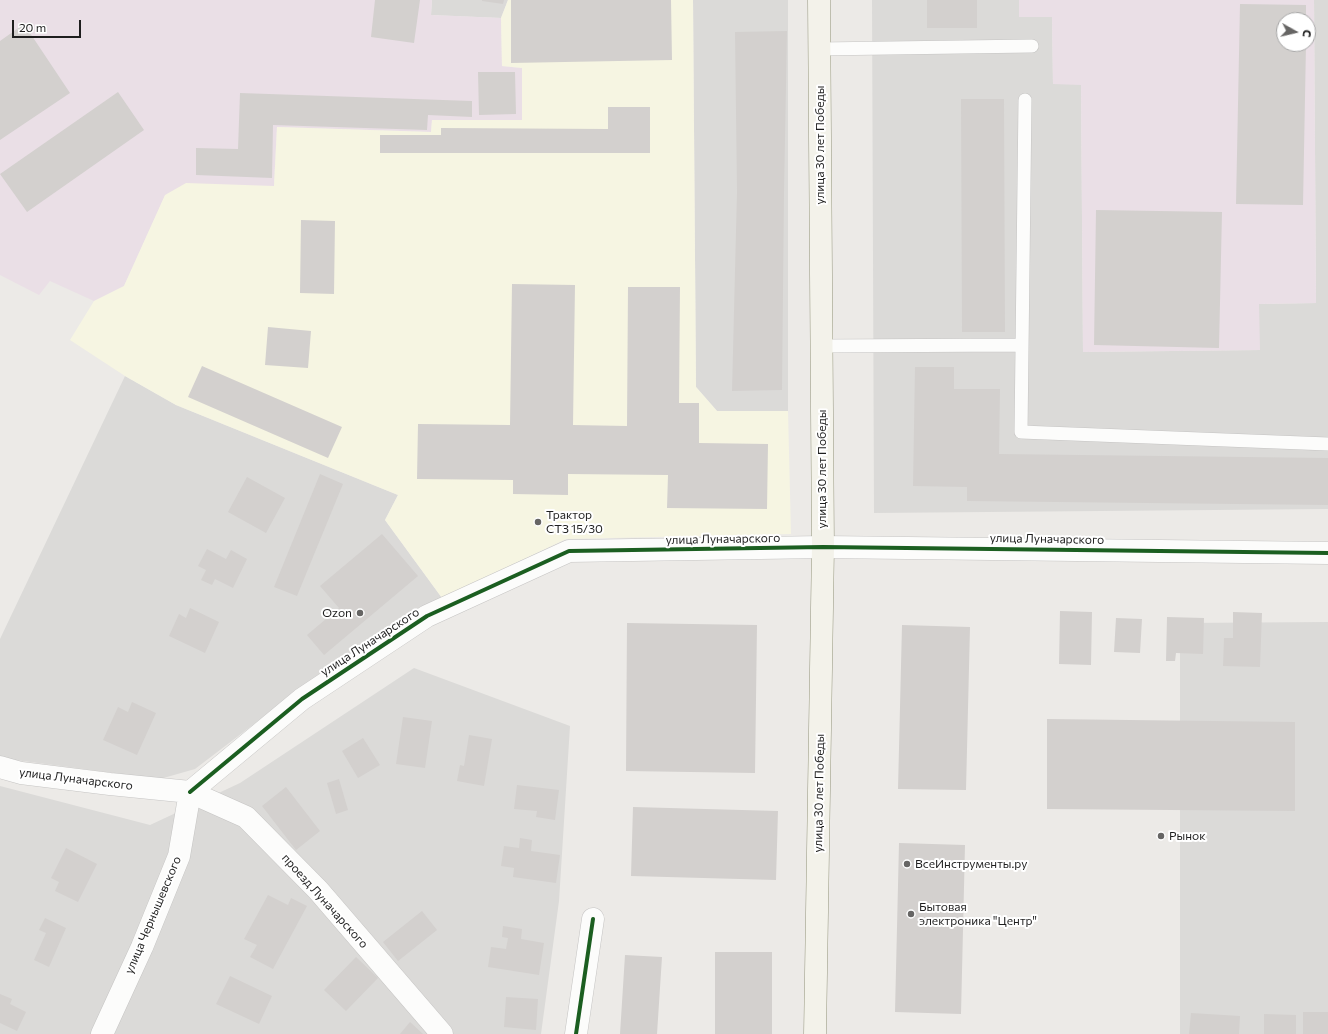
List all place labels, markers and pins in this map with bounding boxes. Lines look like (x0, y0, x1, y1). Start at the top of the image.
place label: Трактор СТЗ 15/30 (546, 508, 603, 536)
marker: Трактор СТЗ 15/30 (533, 517, 543, 527)
place label: Ozon (322, 606, 352, 620)
marker: Ozon (355, 608, 365, 618)
place label: Рынок (1169, 829, 1206, 843)
marker: Рынок (1156, 831, 1166, 841)
place label: ВсеИнструменты.ру (915, 857, 1027, 871)
marker: ВсеИнструменты.ру (902, 859, 912, 869)
place label: Бытовая электроника "Центр" (919, 900, 1037, 928)
marker: Бытовая электроника "Центр" (906, 909, 916, 919)

